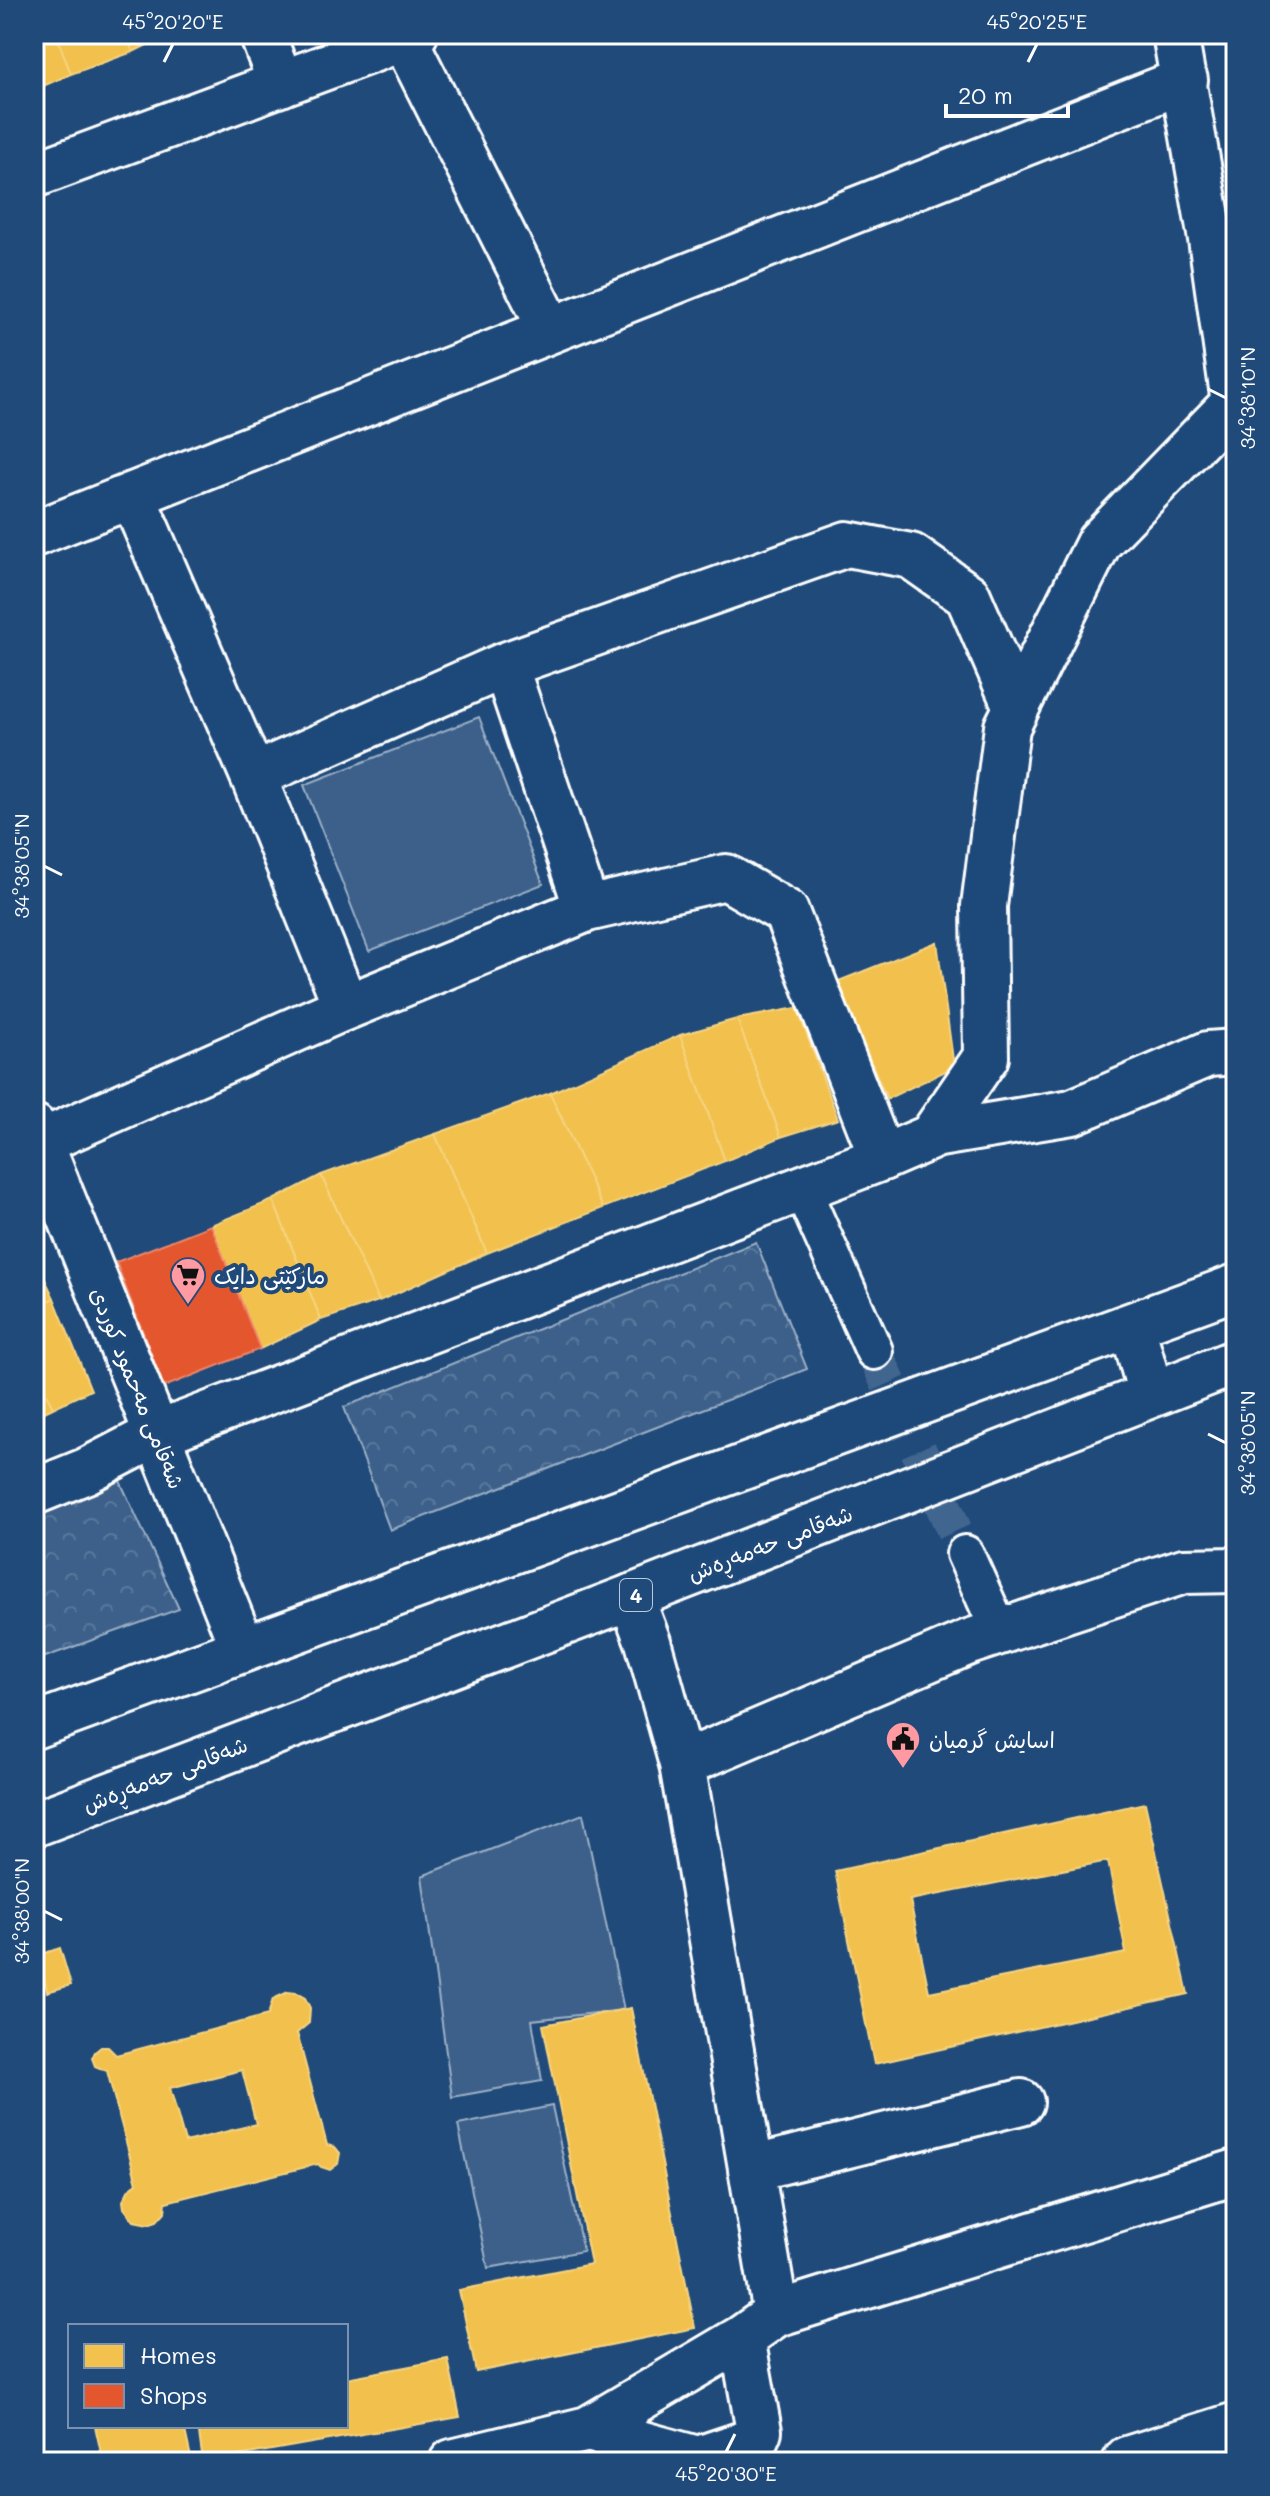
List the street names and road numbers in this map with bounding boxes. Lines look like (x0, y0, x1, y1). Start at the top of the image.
street label: شەقامی مەحمود کوردی (83, 1283, 192, 1493)
street label: شەقامی حەمەڕەش (683, 1498, 858, 1592)
road number: 4 (620, 1579, 652, 1611)
street label: شەقامی حەمەڕەش (78, 1729, 253, 1823)

